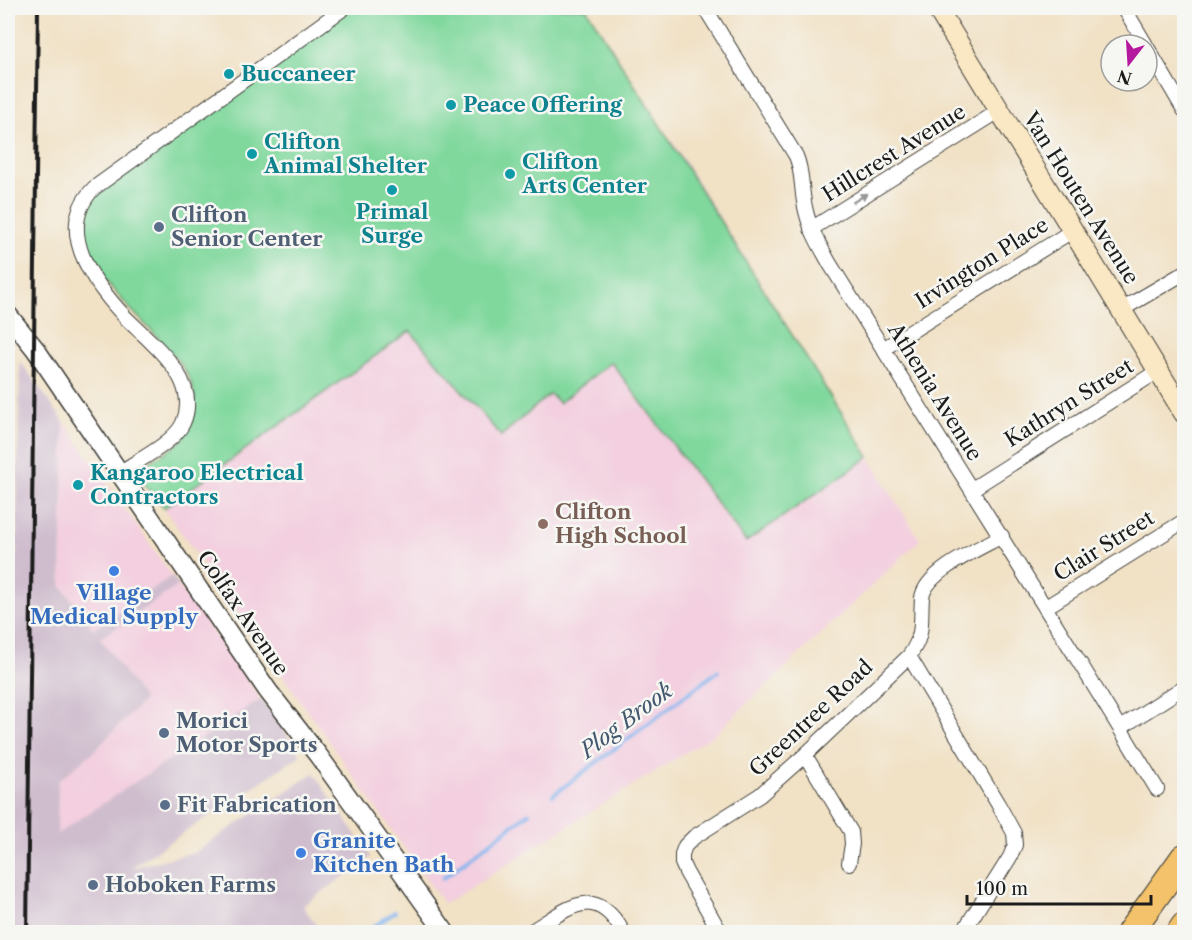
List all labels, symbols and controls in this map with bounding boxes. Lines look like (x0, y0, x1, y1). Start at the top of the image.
north arrow (1099, 33, 1159, 93)
place label: Buccaneer (241, 61, 356, 86)
text: N (1115, 66, 1134, 89)
marker: Buccaneer (222, 67, 236, 81)
place label: Peace Offering (463, 92, 623, 117)
marker: Peace Offering (444, 98, 458, 112)
street label: Hillcrest Avenue (818, 99, 970, 207)
street label: Van Houten Avenue (1018, 106, 1145, 288)
place label: Clifton Animal Shelter (263, 129, 428, 178)
marker: Clifton Animal Shelter (245, 147, 259, 161)
place label: Clifton Arts Center (521, 149, 648, 198)
marker: Clifton Arts Center (503, 167, 517, 181)
marker: Primal Surge (385, 183, 399, 197)
one-way arrow (852, 193, 868, 204)
place label: Primal Surge (356, 199, 428, 248)
place label: Clifton Senior Center (171, 202, 323, 251)
street label: Irvington Place (911, 212, 1053, 313)
marker: Clifton Senior Center (152, 220, 166, 234)
street label: Athenia Avenue (883, 318, 988, 465)
street label: Kathryn Street (1000, 353, 1138, 452)
place label: Kangaroo Electrical Contractors (90, 460, 304, 509)
marker: Kangaroo Electrical Contractors (71, 478, 85, 492)
place label: Clifton High School (555, 499, 687, 548)
street label: Clair Street (1049, 505, 1159, 586)
marker: Clifton High School (536, 517, 550, 531)
street label: Colfax Avenue (192, 546, 294, 680)
marker: Village Medical Supply (107, 564, 121, 578)
place label: Village Medical Supply (30, 580, 199, 629)
street label: Greentree Road (744, 654, 878, 781)
water label: Plog Brook (573, 676, 678, 765)
place label: Morici Motor Sports (176, 708, 318, 757)
marker: Morici Motor Sports (157, 726, 171, 740)
place label: Fit Fabrication (177, 792, 337, 817)
marker: Fit Fabrication (158, 798, 172, 812)
place label: Granite Kitchen Bath (313, 828, 455, 877)
marker: Granite Kitchen Bath (294, 846, 308, 860)
scale bar (967, 868, 1152, 906)
place label: Hoboken Farms (105, 872, 276, 897)
marker: Hoboken Farms (86, 878, 100, 892)
text: 100 m (976, 878, 1028, 900)

